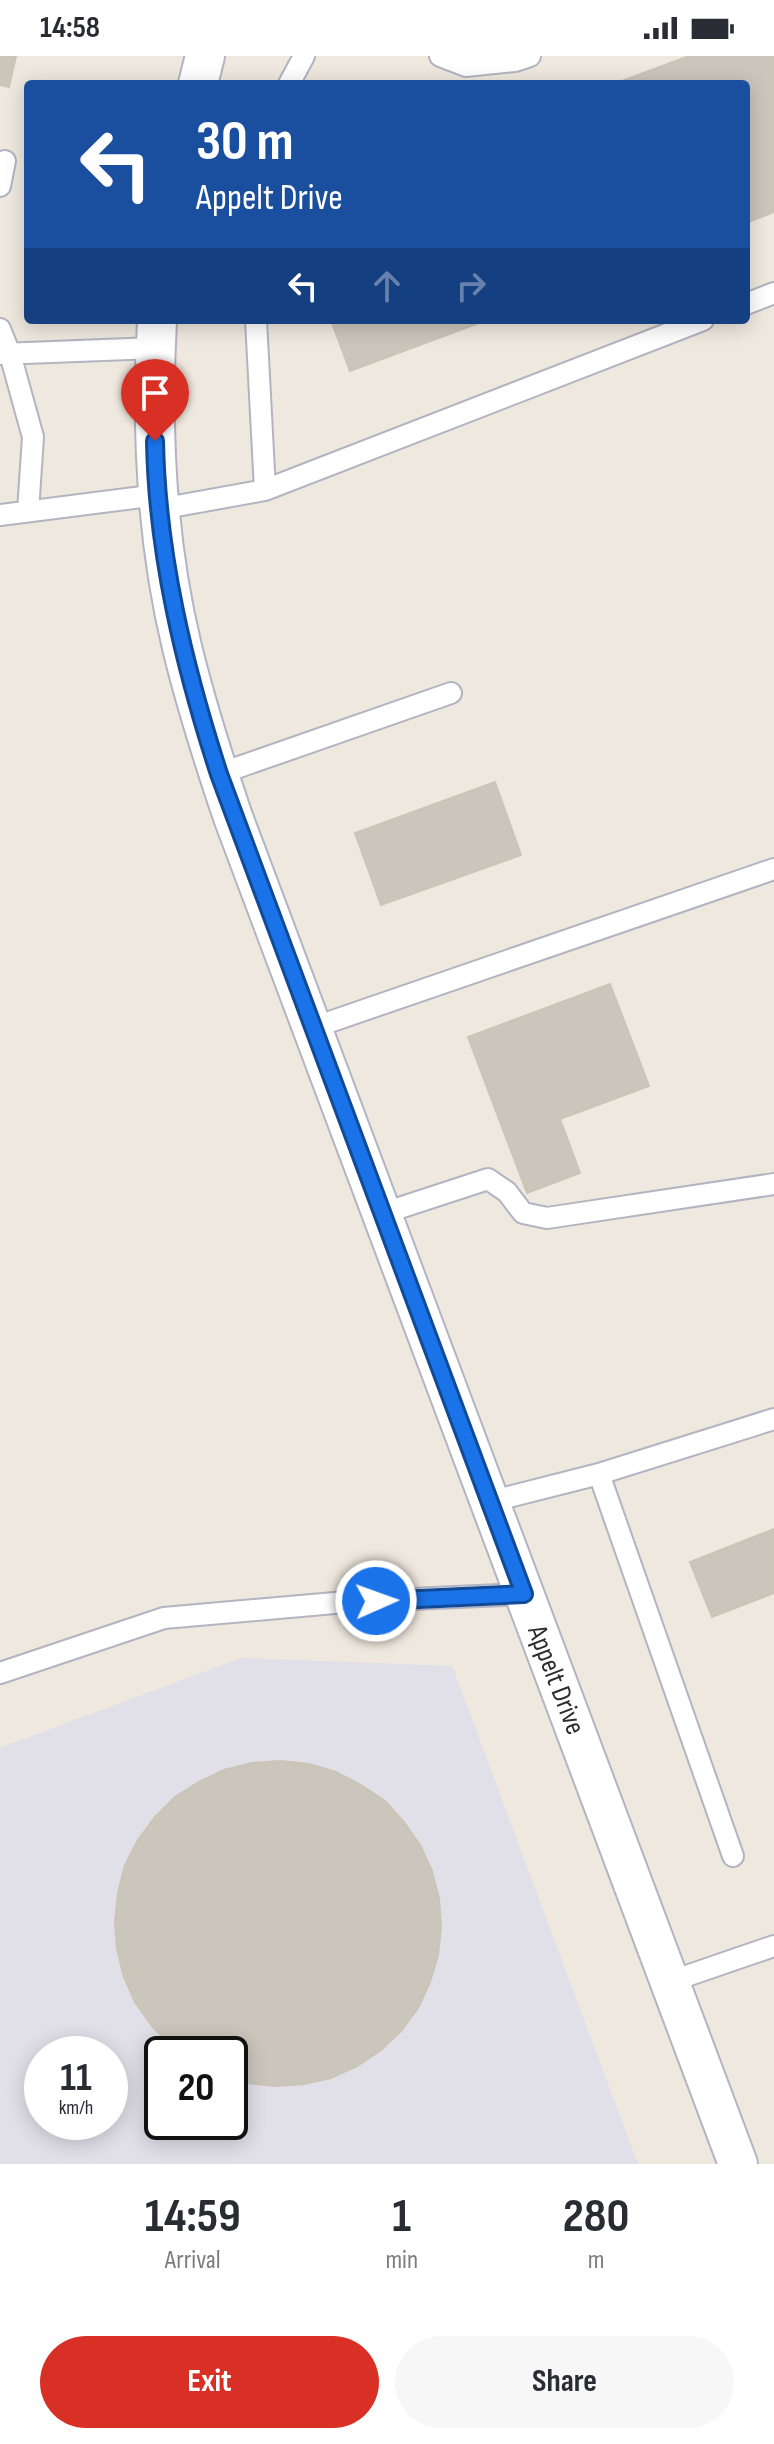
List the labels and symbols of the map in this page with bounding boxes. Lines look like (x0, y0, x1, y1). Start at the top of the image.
pin (121, 359, 189, 441)
position arrow (334, 1559, 418, 1643)
street label: Appelt Drive (520, 1620, 592, 1739)
speed limit sign: 20 (144, 2036, 248, 2140)

